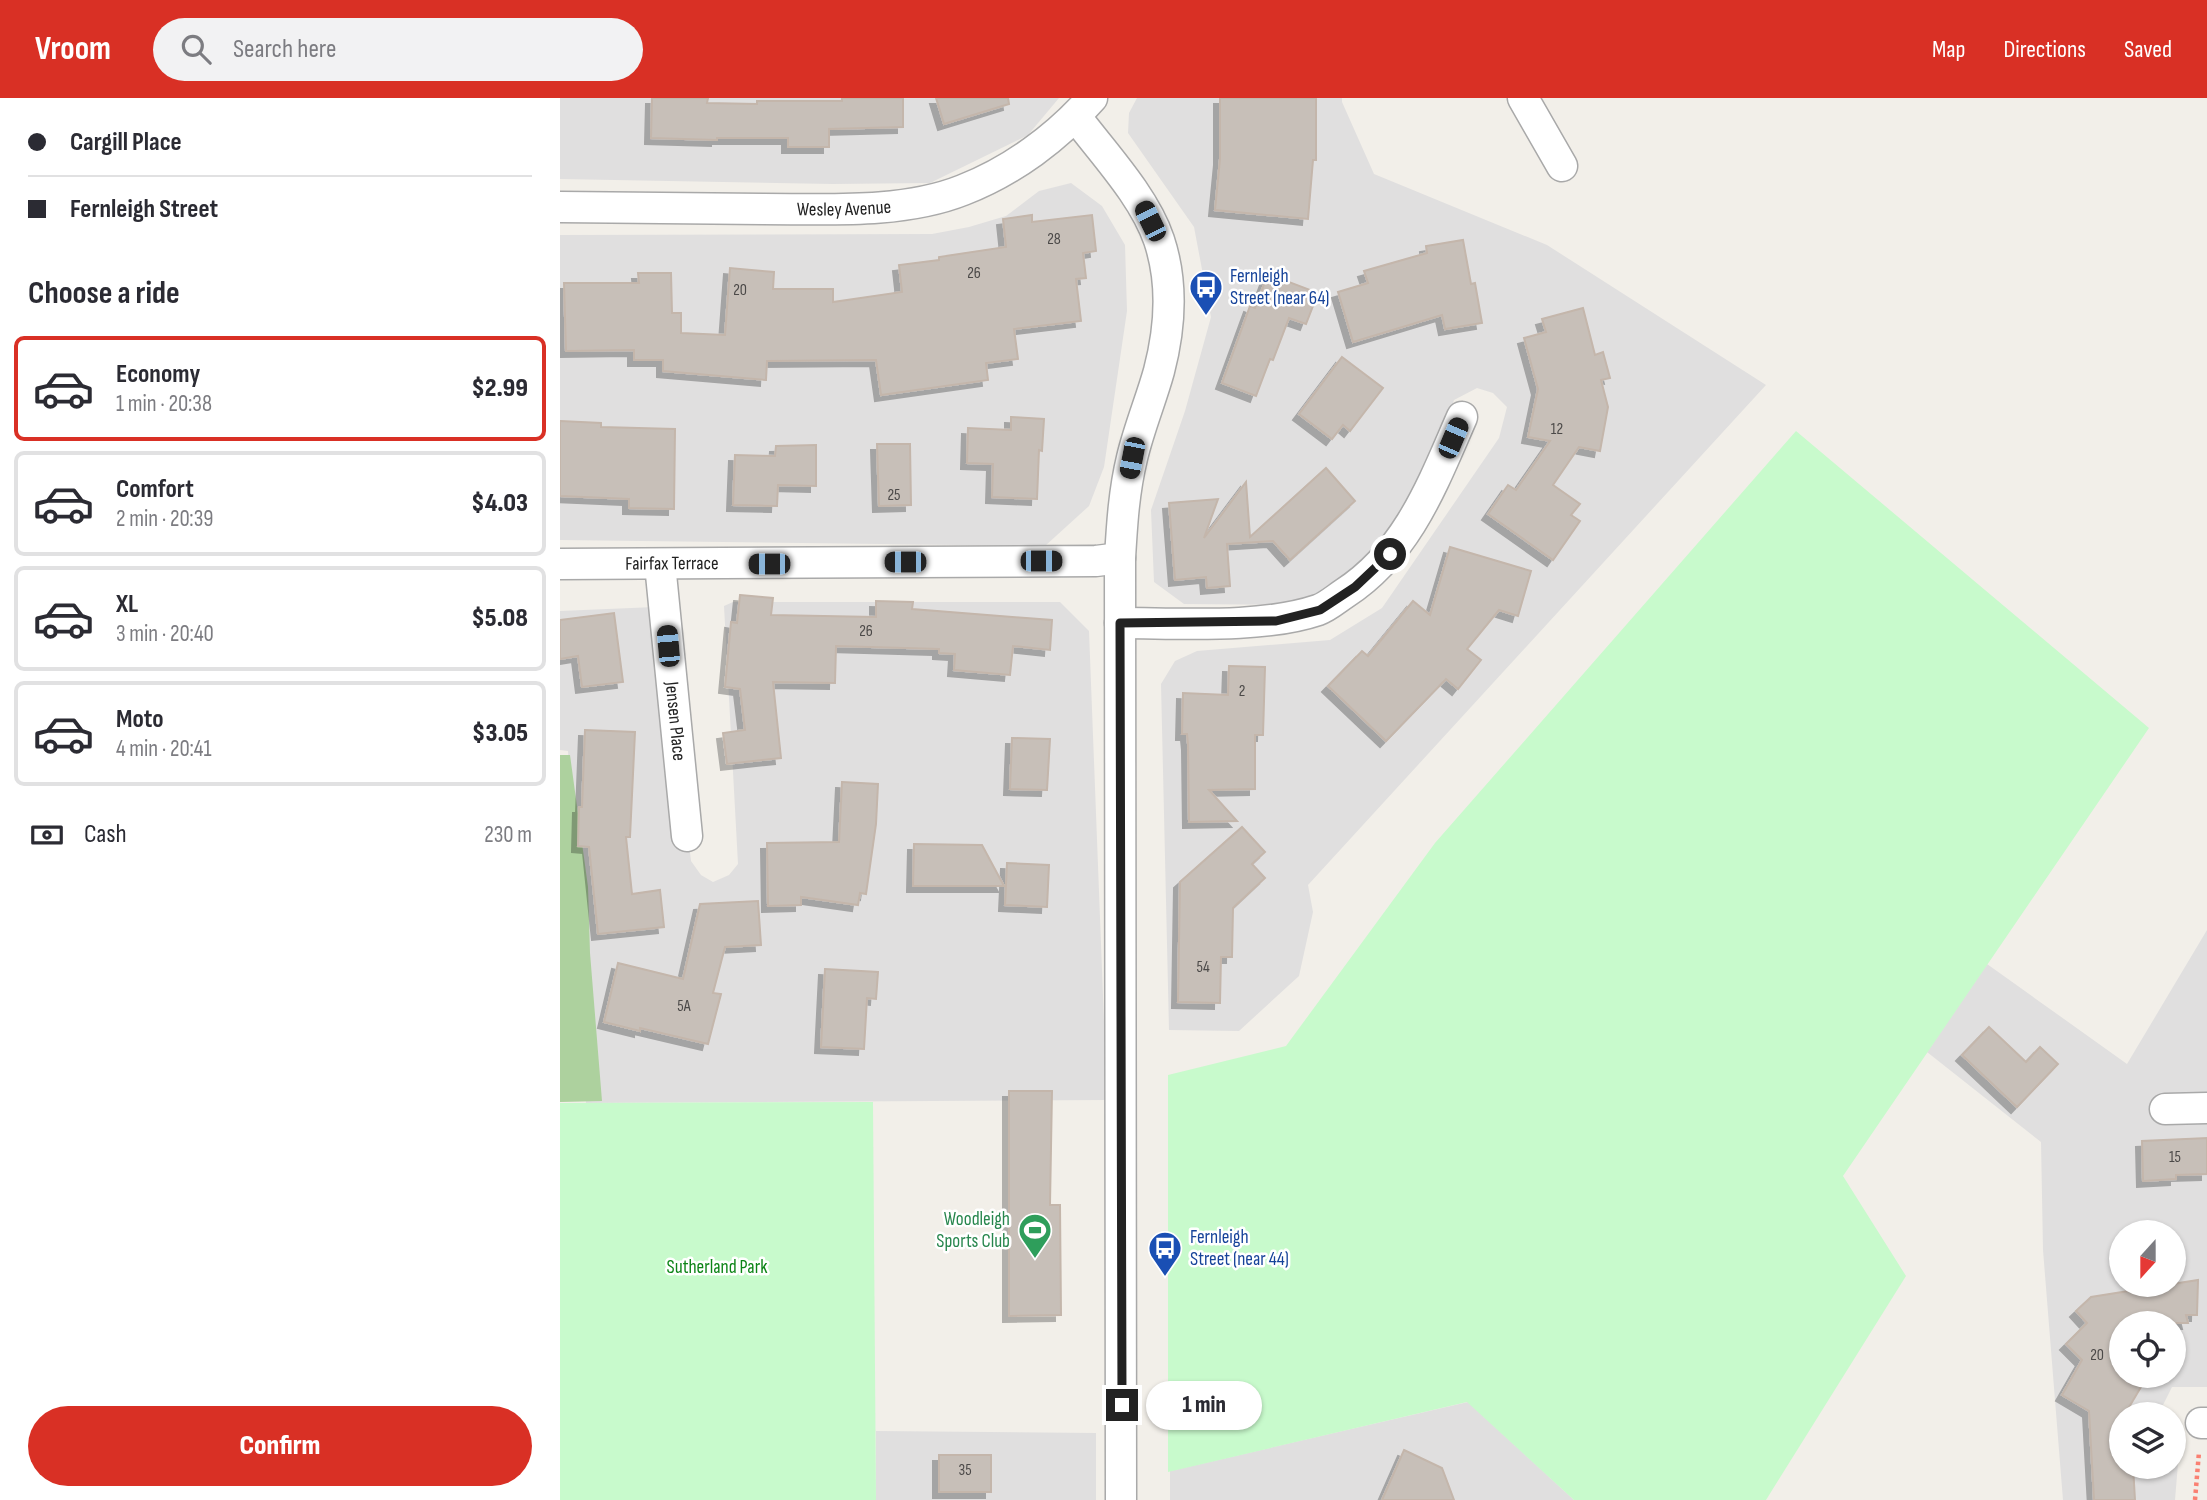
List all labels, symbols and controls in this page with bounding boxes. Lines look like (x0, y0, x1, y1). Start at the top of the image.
search box (153, 18, 643, 81)
text: Vroom (35, 29, 111, 69)
icon: search (177, 30, 215, 68)
text: Search here (233, 34, 336, 65)
text: Map (1932, 35, 1965, 64)
text: Directions (2003, 35, 2086, 64)
text: Saved (2124, 35, 2172, 64)
text: Cargill Place (70, 127, 182, 158)
text: Fernleigh Street (70, 194, 218, 225)
street label: Wesley Avenue (797, 195, 892, 221)
car (1132, 198, 1169, 244)
house number: 28 (1047, 230, 1061, 249)
house number: 26 (967, 264, 981, 283)
place label: Fernleigh Street (near 64) (1230, 265, 1329, 310)
bus stop icon: Fernleigh Street (near 64) (1187, 268, 1225, 317)
text: Choose a ride (28, 274, 180, 313)
house number: 20 (733, 281, 747, 300)
icon: car (32, 357, 95, 420)
text: Economy (116, 359, 200, 390)
text: $2.99 (471, 373, 528, 404)
text: 1 min · 20:38 (116, 390, 212, 418)
car (1436, 415, 1471, 461)
house number: 12 (1551, 420, 1563, 439)
car (1118, 435, 1147, 481)
icon: car (32, 472, 95, 535)
text: Comfort (116, 474, 194, 505)
house number: 25 (887, 486, 901, 505)
text: $4.03 (471, 488, 528, 519)
text: 2 min · 20:39 (116, 505, 214, 533)
route start (1374, 538, 1406, 570)
car (1021, 551, 1063, 572)
street label: Fairfax Terrace (625, 552, 719, 575)
car (885, 552, 927, 573)
car (749, 554, 791, 575)
icon: car (32, 587, 95, 650)
text: XL (116, 589, 138, 620)
text: $5.08 (471, 603, 528, 634)
text: 3 min · 20:40 (116, 620, 214, 648)
house number: 26 (859, 622, 873, 641)
car (656, 624, 681, 668)
street label: Jensen Place (660, 680, 691, 762)
house number: 2 (1239, 682, 1245, 701)
icon: car (32, 702, 95, 765)
text: Moto (116, 704, 164, 735)
text: $3.05 (472, 718, 528, 749)
text: 4 min · 20:41 (116, 735, 212, 763)
icon: cash (28, 816, 66, 854)
text: Cash (84, 819, 127, 850)
text: 230 m (484, 821, 532, 849)
house number: 54 (1196, 958, 1210, 977)
house number: 5A (677, 997, 691, 1016)
house number: 15 (2169, 1148, 2181, 1167)
place label: Woodleigh Sports Club (936, 1208, 1010, 1253)
sports icon: Woodleigh Sports Club (1016, 1211, 1054, 1260)
north arrow (2109, 1220, 2186, 1297)
map controls (2109, 1220, 2186, 1479)
place label: Fernleigh Street (near 44) (1190, 1226, 1289, 1271)
bus stop icon: Fernleigh Street (near 44) (1146, 1229, 1184, 1278)
park label: Sutherland Park (667, 1256, 768, 1279)
button: locate (2109, 1311, 2186, 1388)
house number: 20 (2090, 1346, 2104, 1365)
callout: 1 min (1146, 1380, 1262, 1430)
route end (1106, 1389, 1138, 1421)
text: 1 min (1182, 1391, 1226, 1419)
button: layers (2109, 1402, 2186, 1479)
button: Confirm (28, 1406, 532, 1486)
house number: 35 (958, 1461, 972, 1480)

